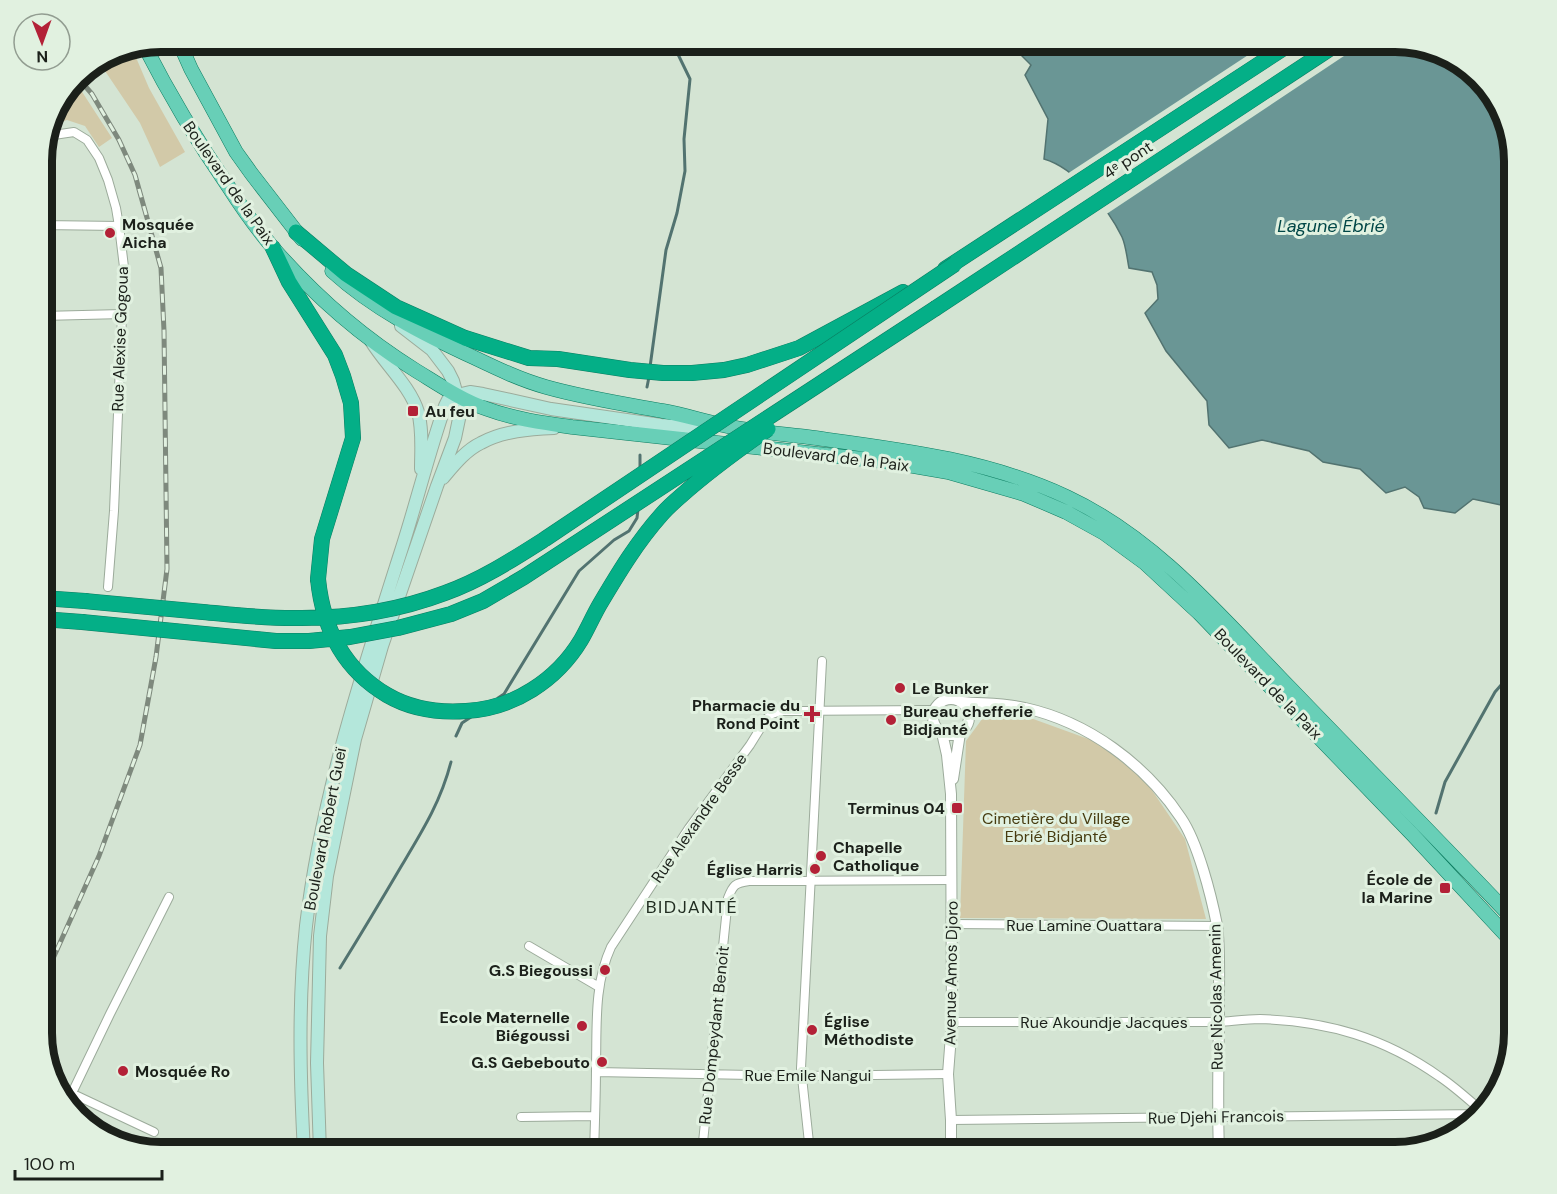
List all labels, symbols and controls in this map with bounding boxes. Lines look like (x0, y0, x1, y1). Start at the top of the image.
north arrow (12, 12, 72, 72)
text: N (36, 46, 48, 67)
street label: Boulevard de la Paix (178, 117, 280, 249)
street label: 4ᵉ pont (1099, 136, 1157, 184)
place label: Mosquée Aicha (122, 214, 194, 253)
water label: Lagune Ébrié (1277, 214, 1385, 238)
marker: Mosquée Aicha (103, 226, 117, 240)
street label: Rue Alexise Gogoua (107, 266, 133, 412)
place label: Au feu (425, 401, 475, 422)
marker: Au feu (406, 404, 420, 418)
street label: Boulevard de la Paix (762, 438, 910, 476)
street label: Boulevard de la Paix (1210, 624, 1327, 744)
place label: Le Bunker (912, 678, 989, 699)
marker: Le Bunker (893, 681, 907, 695)
place label: Pharmacie du Rond Point (692, 695, 800, 734)
place label: Bureau chefferie Bidjanté (903, 701, 1033, 740)
marker: Pharmacie du Rond Point (805, 707, 819, 721)
marker: Bureau chefferie Bidjanté (884, 713, 898, 727)
street label: Boulevard Robert Gueï (299, 745, 351, 912)
street label: Rue Alexandre Besse (646, 749, 752, 887)
place label: Terminus 04 (848, 798, 945, 819)
marker: Terminus 04 (950, 801, 964, 815)
park label: Cimetière du Village Ebrié Bidjanté (982, 808, 1130, 847)
place label: Chapelle Catholique (833, 837, 919, 876)
marker: Chapelle Catholique (814, 849, 828, 863)
place label: Église Harris (707, 859, 803, 880)
marker: Église Harris (808, 862, 822, 876)
place label: École de la Marine (1362, 869, 1433, 908)
marker: École de la Marine (1438, 881, 1452, 895)
district label: BIDJANTÉ (646, 895, 738, 919)
street label: Avenue Amos Djoro (939, 900, 963, 1046)
street label: Rue Lamine Ouattara (1006, 915, 1162, 936)
street label: Rue Nicolas Amenin (1204, 924, 1228, 1070)
street label: Rue Dompeydant Benoit (694, 945, 734, 1125)
place label: G.S Biegoussi (489, 960, 593, 981)
marker: G.S Biegoussi (598, 963, 612, 977)
place label: Ecole Maternelle Biégoussi (439, 1007, 570, 1046)
place label: Église Méthodiste (824, 1011, 914, 1050)
street label: Rue Akoundje Jacques (1020, 1012, 1188, 1033)
marker: Ecole Maternelle Biégoussi (575, 1019, 589, 1033)
marker: Église Méthodiste (805, 1023, 819, 1037)
place label: G.S Gebebouto (471, 1052, 590, 1073)
marker: G.S Gebebouto (595, 1055, 609, 1069)
place label: Mosquée Ro (135, 1061, 230, 1082)
marker: Mosquée Ro (116, 1064, 130, 1078)
street label: Rue Emile Nangui (745, 1065, 871, 1086)
street label: Rue Djehi Francois (1148, 1105, 1284, 1129)
scale bar (15, 1143, 162, 1181)
text: 100 m (24, 1152, 75, 1176)

